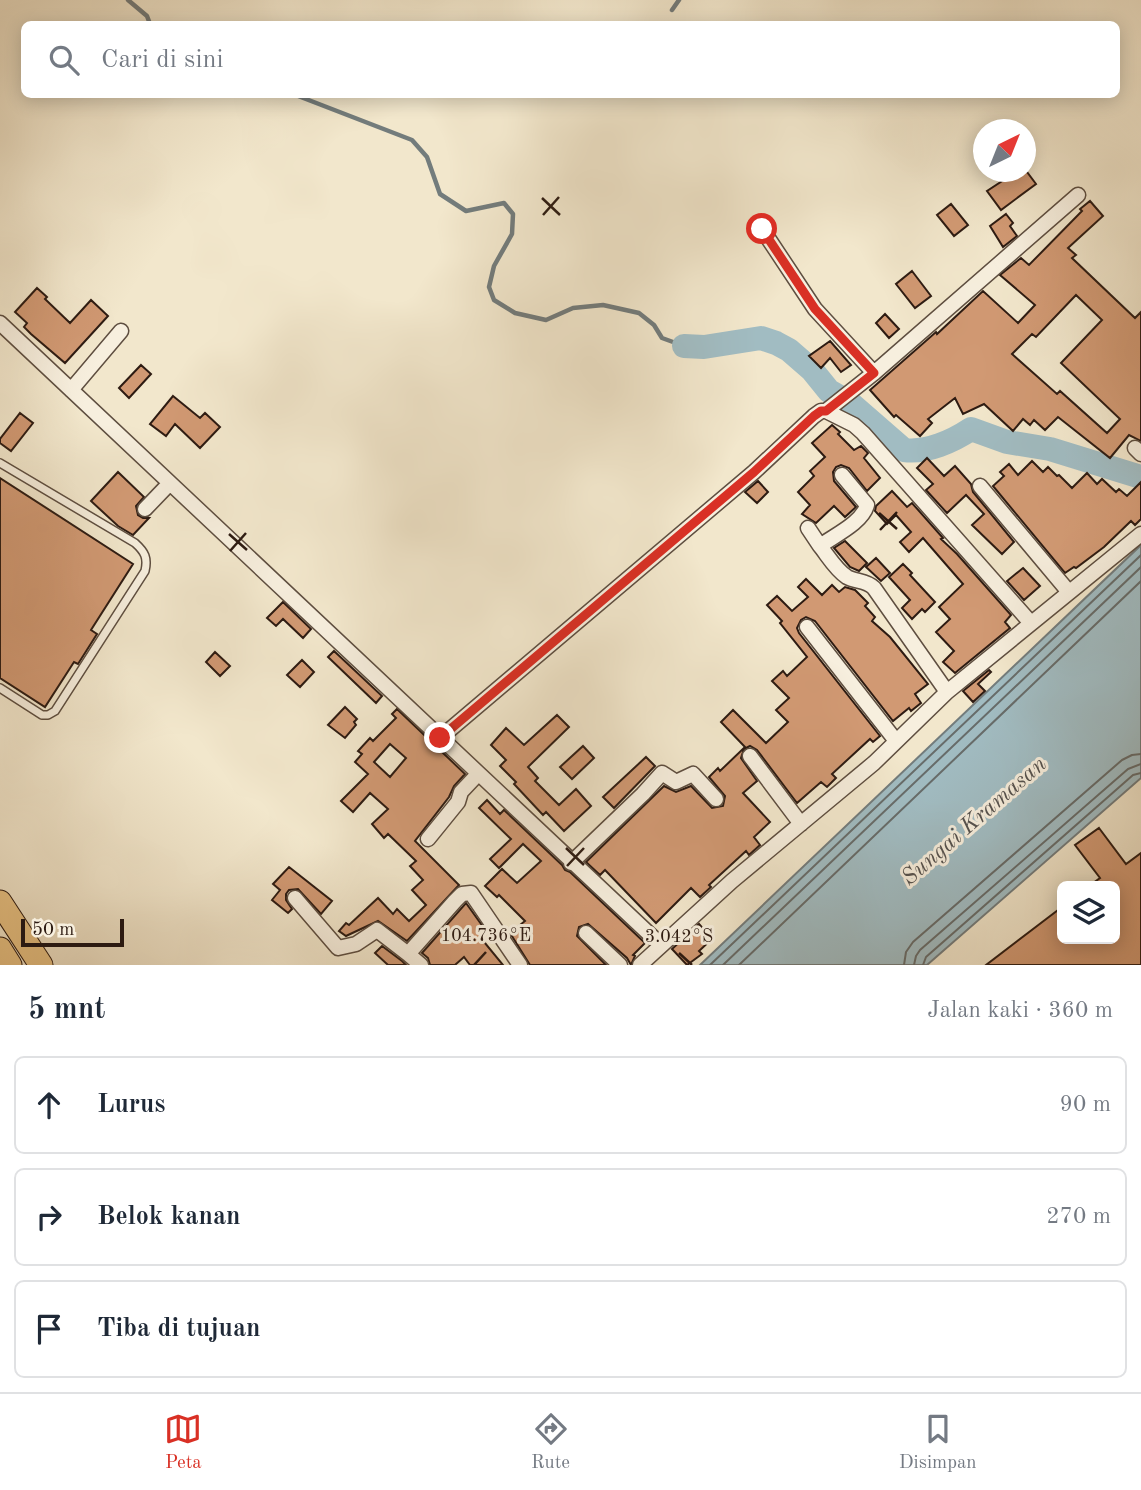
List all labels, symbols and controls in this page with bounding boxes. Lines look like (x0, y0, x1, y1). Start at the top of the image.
search box (21, 21, 1120, 98)
icon: search (45, 41, 83, 79)
text: Cari di sini (101, 47, 223, 73)
north arrow (973, 119, 1036, 182)
route start (746, 213, 777, 244)
route end (424, 722, 455, 753)
water label: Sungai Kramasan (897, 752, 1052, 891)
map controls (1057, 881, 1120, 944)
button: layers (1057, 881, 1120, 944)
scale bar (21, 916, 124, 948)
text: 50 m (32, 921, 74, 940)
text: 104.736°E (441, 927, 531, 945)
text: 3.042°S (645, 928, 713, 946)
text: 5 mnt (28, 995, 105, 1025)
text: Jalan kaki · 360 m (927, 999, 1113, 1022)
icon: ahead (30, 1086, 68, 1124)
text: Lurus (97, 1092, 165, 1118)
text: 90 m (1060, 1093, 1111, 1116)
icon: right (30, 1198, 68, 1236)
text: Belok kanan (97, 1204, 241, 1230)
text: 270 m (1046, 1205, 1111, 1228)
icon: arrive (30, 1310, 68, 1348)
text: Tiba di tujuan (97, 1316, 261, 1342)
tab: Peta (164, 1410, 202, 1475)
tab: Rute (531, 1410, 570, 1475)
tab: Disimpan (899, 1410, 977, 1475)

